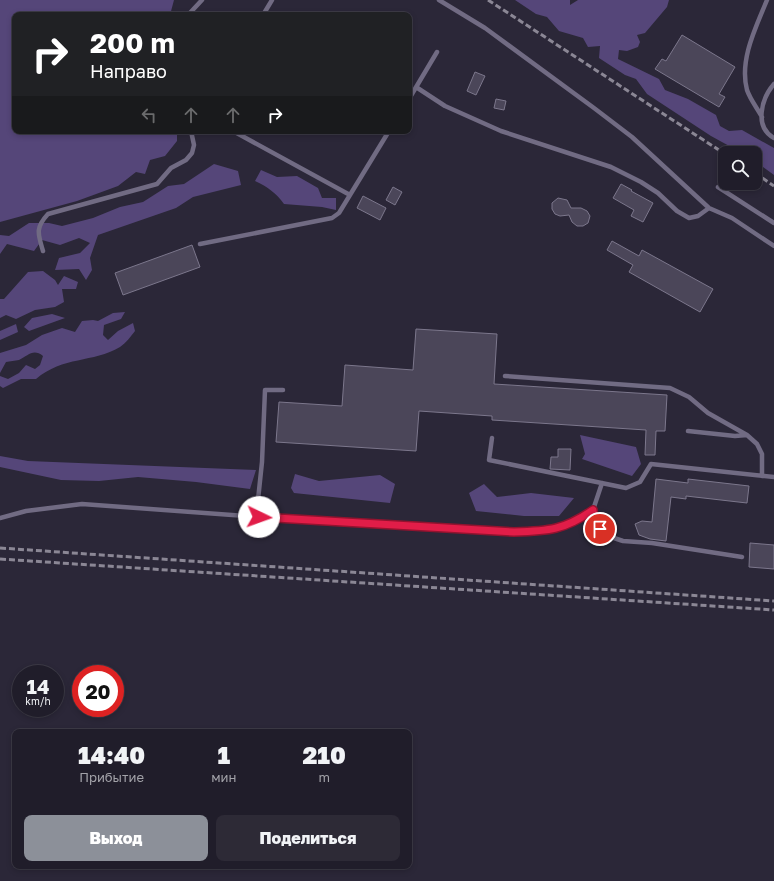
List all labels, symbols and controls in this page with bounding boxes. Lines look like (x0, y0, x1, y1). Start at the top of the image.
text: 200 m (90, 26, 175, 59)
icon: right (24, 28, 76, 80)
text: Направо (90, 60, 167, 82)
icon: left (138, 104, 160, 126)
icon: ahead (180, 104, 202, 126)
icon: ahead (222, 104, 244, 126)
icon: right (264, 104, 286, 126)
map controls (718, 146, 762, 190)
button: search (718, 146, 762, 190)
position arrow (238, 496, 280, 538)
pin (583, 512, 617, 546)
icon: arrive (589, 518, 611, 540)
speed limit sign: 20 (72, 665, 124, 717)
text: 14 (27, 674, 49, 698)
text: km/h (25, 695, 51, 707)
text: 14:40 (78, 740, 145, 769)
text: 1 (217, 740, 230, 769)
text: 210 (302, 740, 346, 769)
text: Прибытие (79, 769, 144, 785)
text: мин (211, 769, 236, 785)
text: m (318, 769, 330, 785)
button: Выход (24, 815, 208, 861)
button: Поделиться (216, 815, 400, 861)

